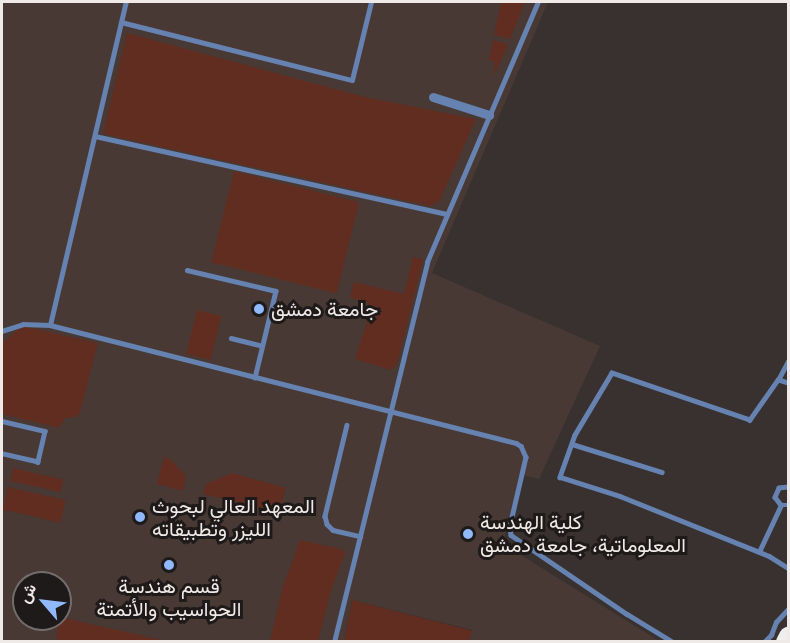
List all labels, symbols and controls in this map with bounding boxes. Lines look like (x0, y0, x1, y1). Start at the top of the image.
place label: جامعة دمشق (271, 297, 378, 321)
marker: جامعة دمشق (252, 302, 266, 316)
place label: المعهد العالي لبحوث الليزر وتطبيقاته (152, 494, 315, 541)
marker: المعهد العالي لبحوث الليزر وتطبيقاته (133, 510, 147, 524)
place label: كلية الهندسة المعلوماتية، جامعة دمشق (480, 510, 686, 557)
marker: كلية الهندسة المعلوماتية، جامعة دمشق (461, 527, 475, 541)
marker: قسم هندسة الحواسيب والأتمتة (162, 558, 176, 572)
north arrow (12, 571, 72, 631)
place label: قسم هندسة الحواسيب والأتمتة (97, 574, 241, 621)
text: ش (14, 580, 41, 607)

